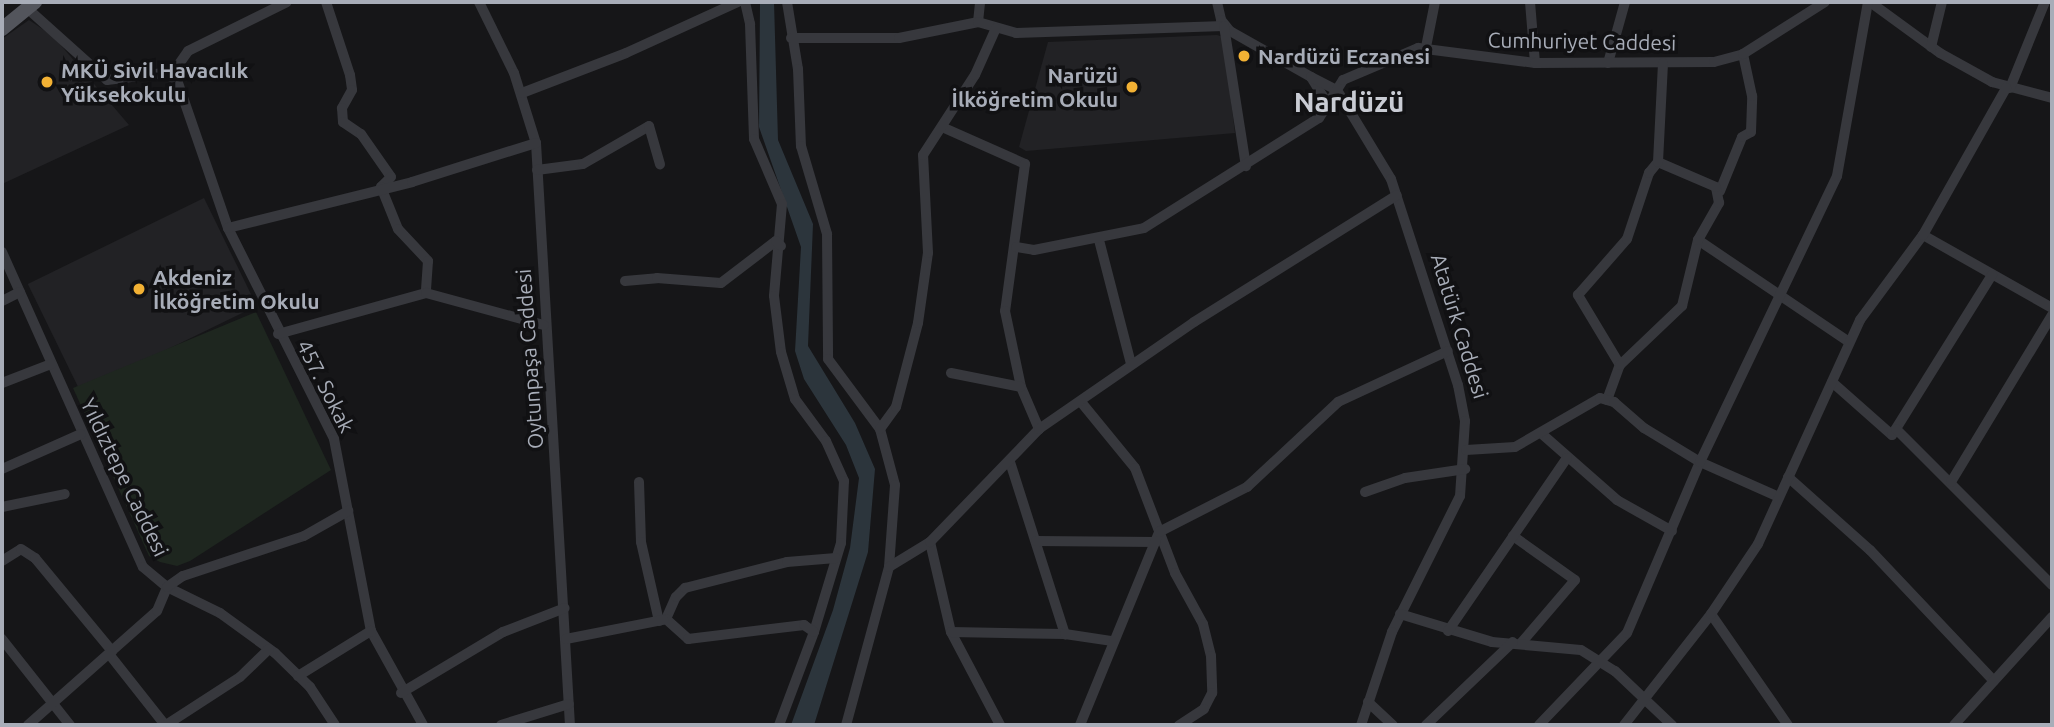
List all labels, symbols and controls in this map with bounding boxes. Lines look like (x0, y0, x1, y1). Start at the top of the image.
street label: Cumhuriyet Caddesi (1487, 27, 1677, 55)
place label: Nardüzü Eczanesi (1258, 43, 1430, 69)
marker: Nardüzü Eczanesi (1236, 48, 1252, 64)
place label: MKÜ Sivil Havacılık Yüksekokulu (61, 57, 248, 107)
place label: Narüzü İlköğretim Okulu (952, 62, 1118, 112)
marker: MKÜ Sivil Havacılık Yüksekokulu (39, 74, 55, 90)
marker: Narüzü İlköğretim Okulu (1124, 79, 1140, 95)
district label: Nardüzü (1294, 85, 1404, 119)
street label: Atatürk Caddesi (1426, 250, 1494, 402)
place label: Akdeniz İlköğretim Okulu (153, 264, 319, 314)
street label: Oytunpaşa Caddesi (510, 268, 548, 450)
marker: Akdeniz İlköğretim Okulu (131, 281, 147, 297)
street label: 457. Sokak (292, 335, 360, 437)
street label: Yıldıztepe Caddesi (76, 394, 174, 560)

